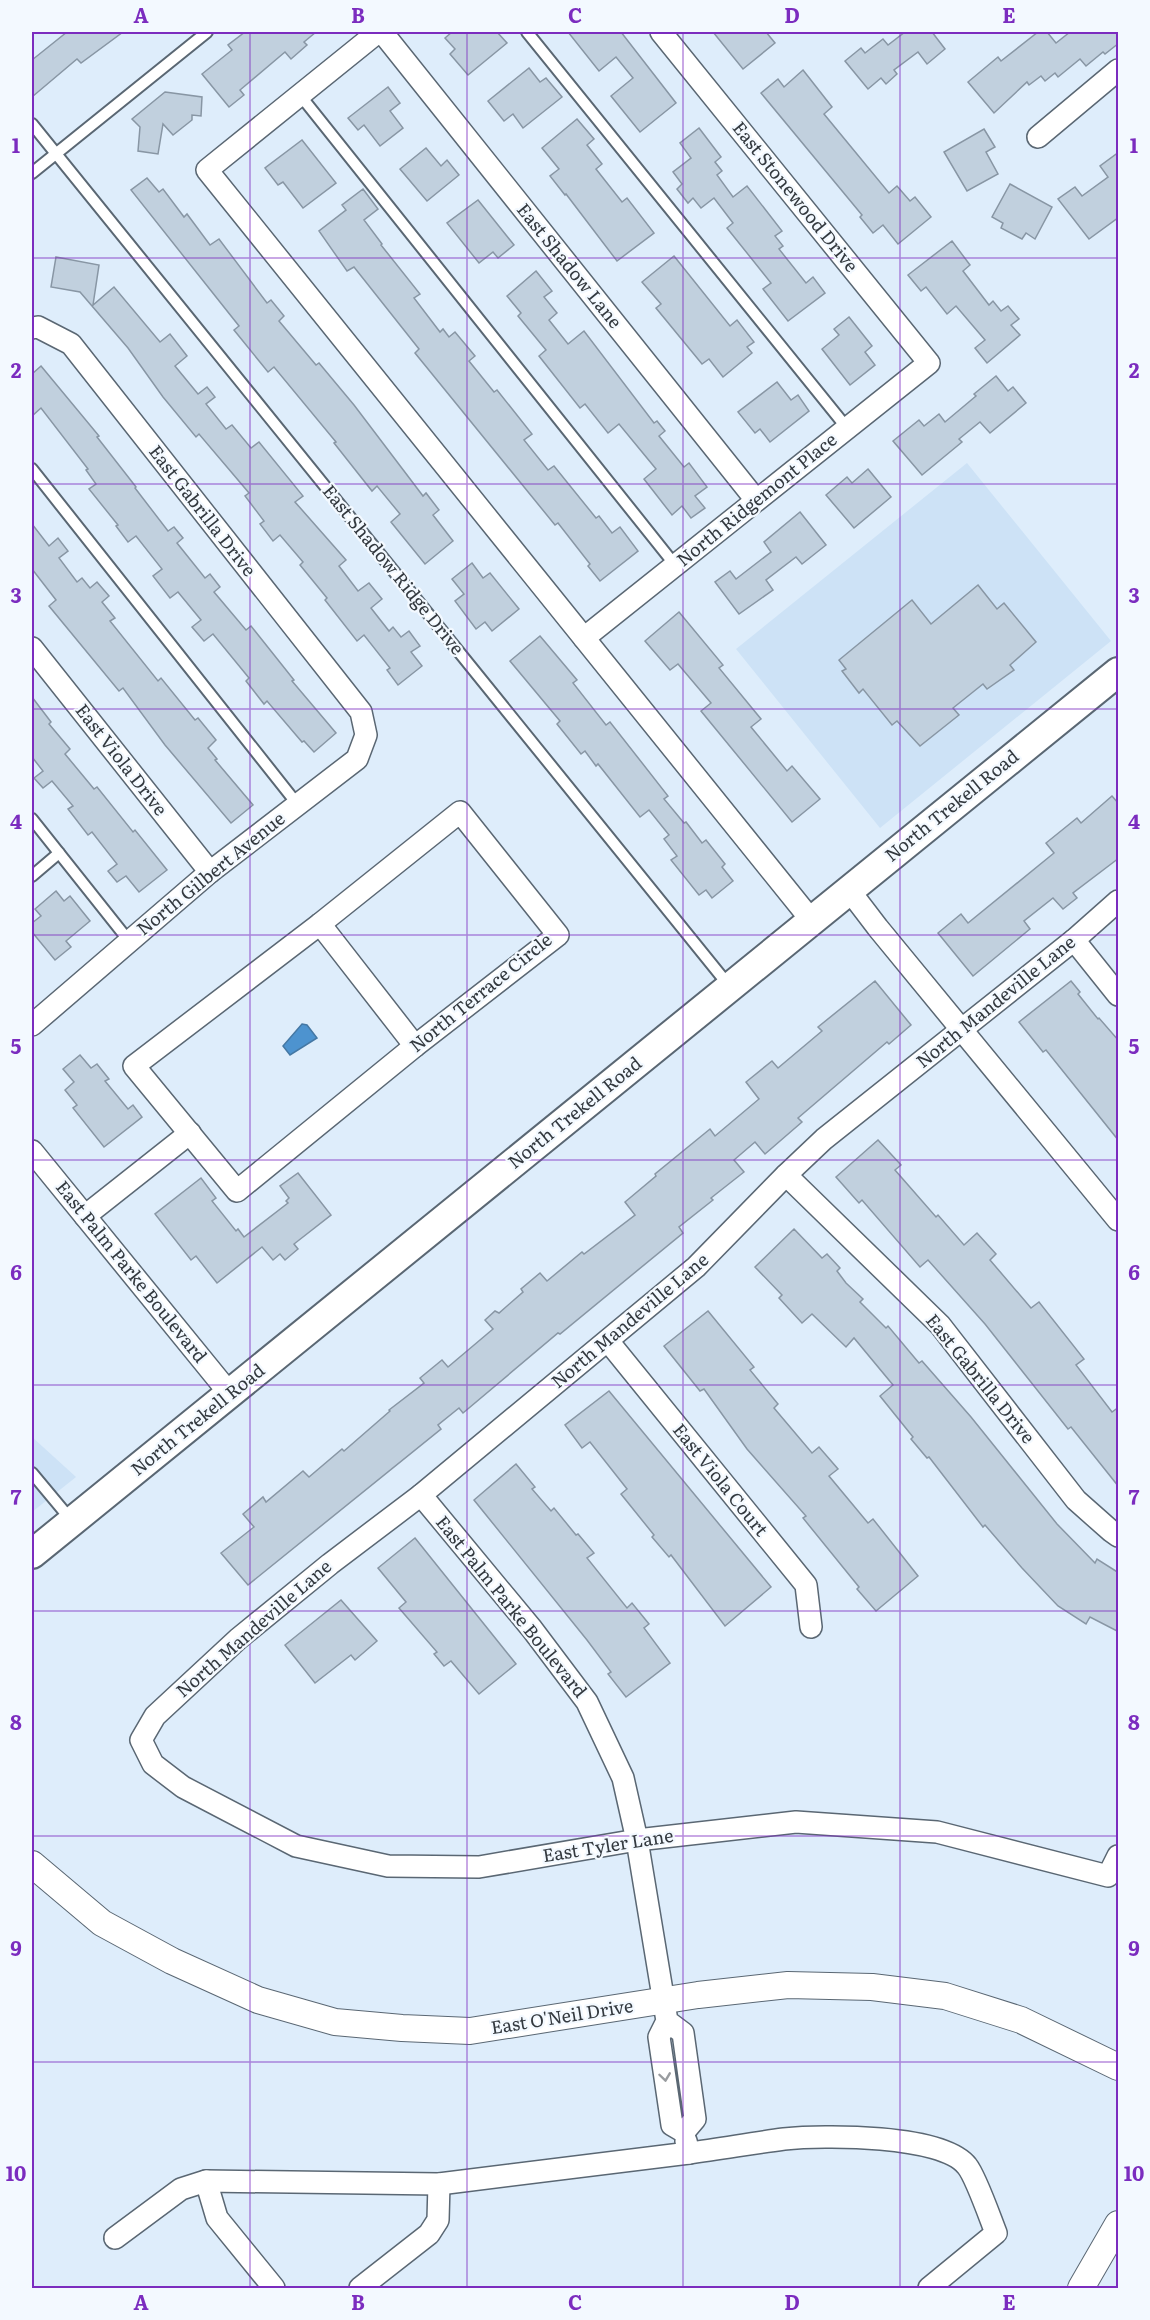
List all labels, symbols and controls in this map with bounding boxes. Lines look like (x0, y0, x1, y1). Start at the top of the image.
text: A (133, 0, 149, 29)
text: B (351, 0, 365, 29)
text: C (568, 0, 582, 29)
text: D (784, 0, 800, 29)
text: E (1002, 0, 1016, 29)
street label: East Stonewood Drive (727, 115, 866, 277)
text: 1 (12, 129, 20, 159)
text: 1 (1130, 129, 1138, 159)
street label: East Shadow Lane (511, 197, 629, 334)
text: 2 (11, 354, 22, 384)
text: 2 (1129, 354, 1140, 384)
street label: North Ridgemont Place (670, 426, 842, 572)
street label: East Gabrilla Drive (143, 439, 263, 582)
street label: East Shadow Ridge Drive (317, 478, 471, 660)
text: 3 (10, 579, 22, 609)
text: 3 (1128, 579, 1140, 609)
street label: East Viola Drive (70, 697, 175, 821)
street label: North Trekell Road (878, 742, 1024, 867)
street label: North Gilbert Avenue (130, 804, 290, 941)
text: 4 (10, 805, 22, 835)
text: 4 (1128, 805, 1140, 835)
street label: North Terrace Circle (403, 926, 557, 1058)
street label: North Mandeville Lane (909, 928, 1081, 1074)
text: 5 (11, 1030, 22, 1060)
text: 5 (1129, 1030, 1140, 1060)
street label: North Trekell Road (501, 1049, 647, 1174)
street label: East Palm Parke Boulevard (50, 1174, 214, 1368)
street label: North Mandeville Lane (544, 1246, 714, 1394)
text: 6 (10, 1256, 22, 1286)
text: 6 (1128, 1256, 1140, 1286)
street label: East Gabrilla Drive (920, 1307, 1042, 1449)
street label: North Trekell Road (124, 1356, 270, 1481)
street label: East Viola Court (667, 1417, 776, 1542)
text: 7 (11, 1481, 22, 1511)
text: 7 (1129, 1481, 1140, 1511)
street label: East Palm Parke Boulevard (430, 1509, 594, 1703)
street label: North Mandeville Lane (169, 1553, 337, 1703)
text: 8 (10, 1706, 22, 1736)
text: 8 (1128, 1706, 1140, 1736)
street label: East Tyler Lane (540, 1821, 675, 1868)
text: 9 (10, 1932, 22, 1962)
text: 9 (1128, 1932, 1140, 1962)
street label: East O'Neil Drive (489, 1991, 635, 2040)
one-way arrow (658, 2072, 670, 2081)
text: 10 (6, 2157, 26, 2187)
text: 10 (1124, 2157, 1144, 2187)
text: A (133, 2286, 149, 2316)
text: B (351, 2286, 365, 2316)
text: C (568, 2286, 582, 2316)
text: D (784, 2286, 800, 2316)
text: E (1002, 2286, 1016, 2316)

